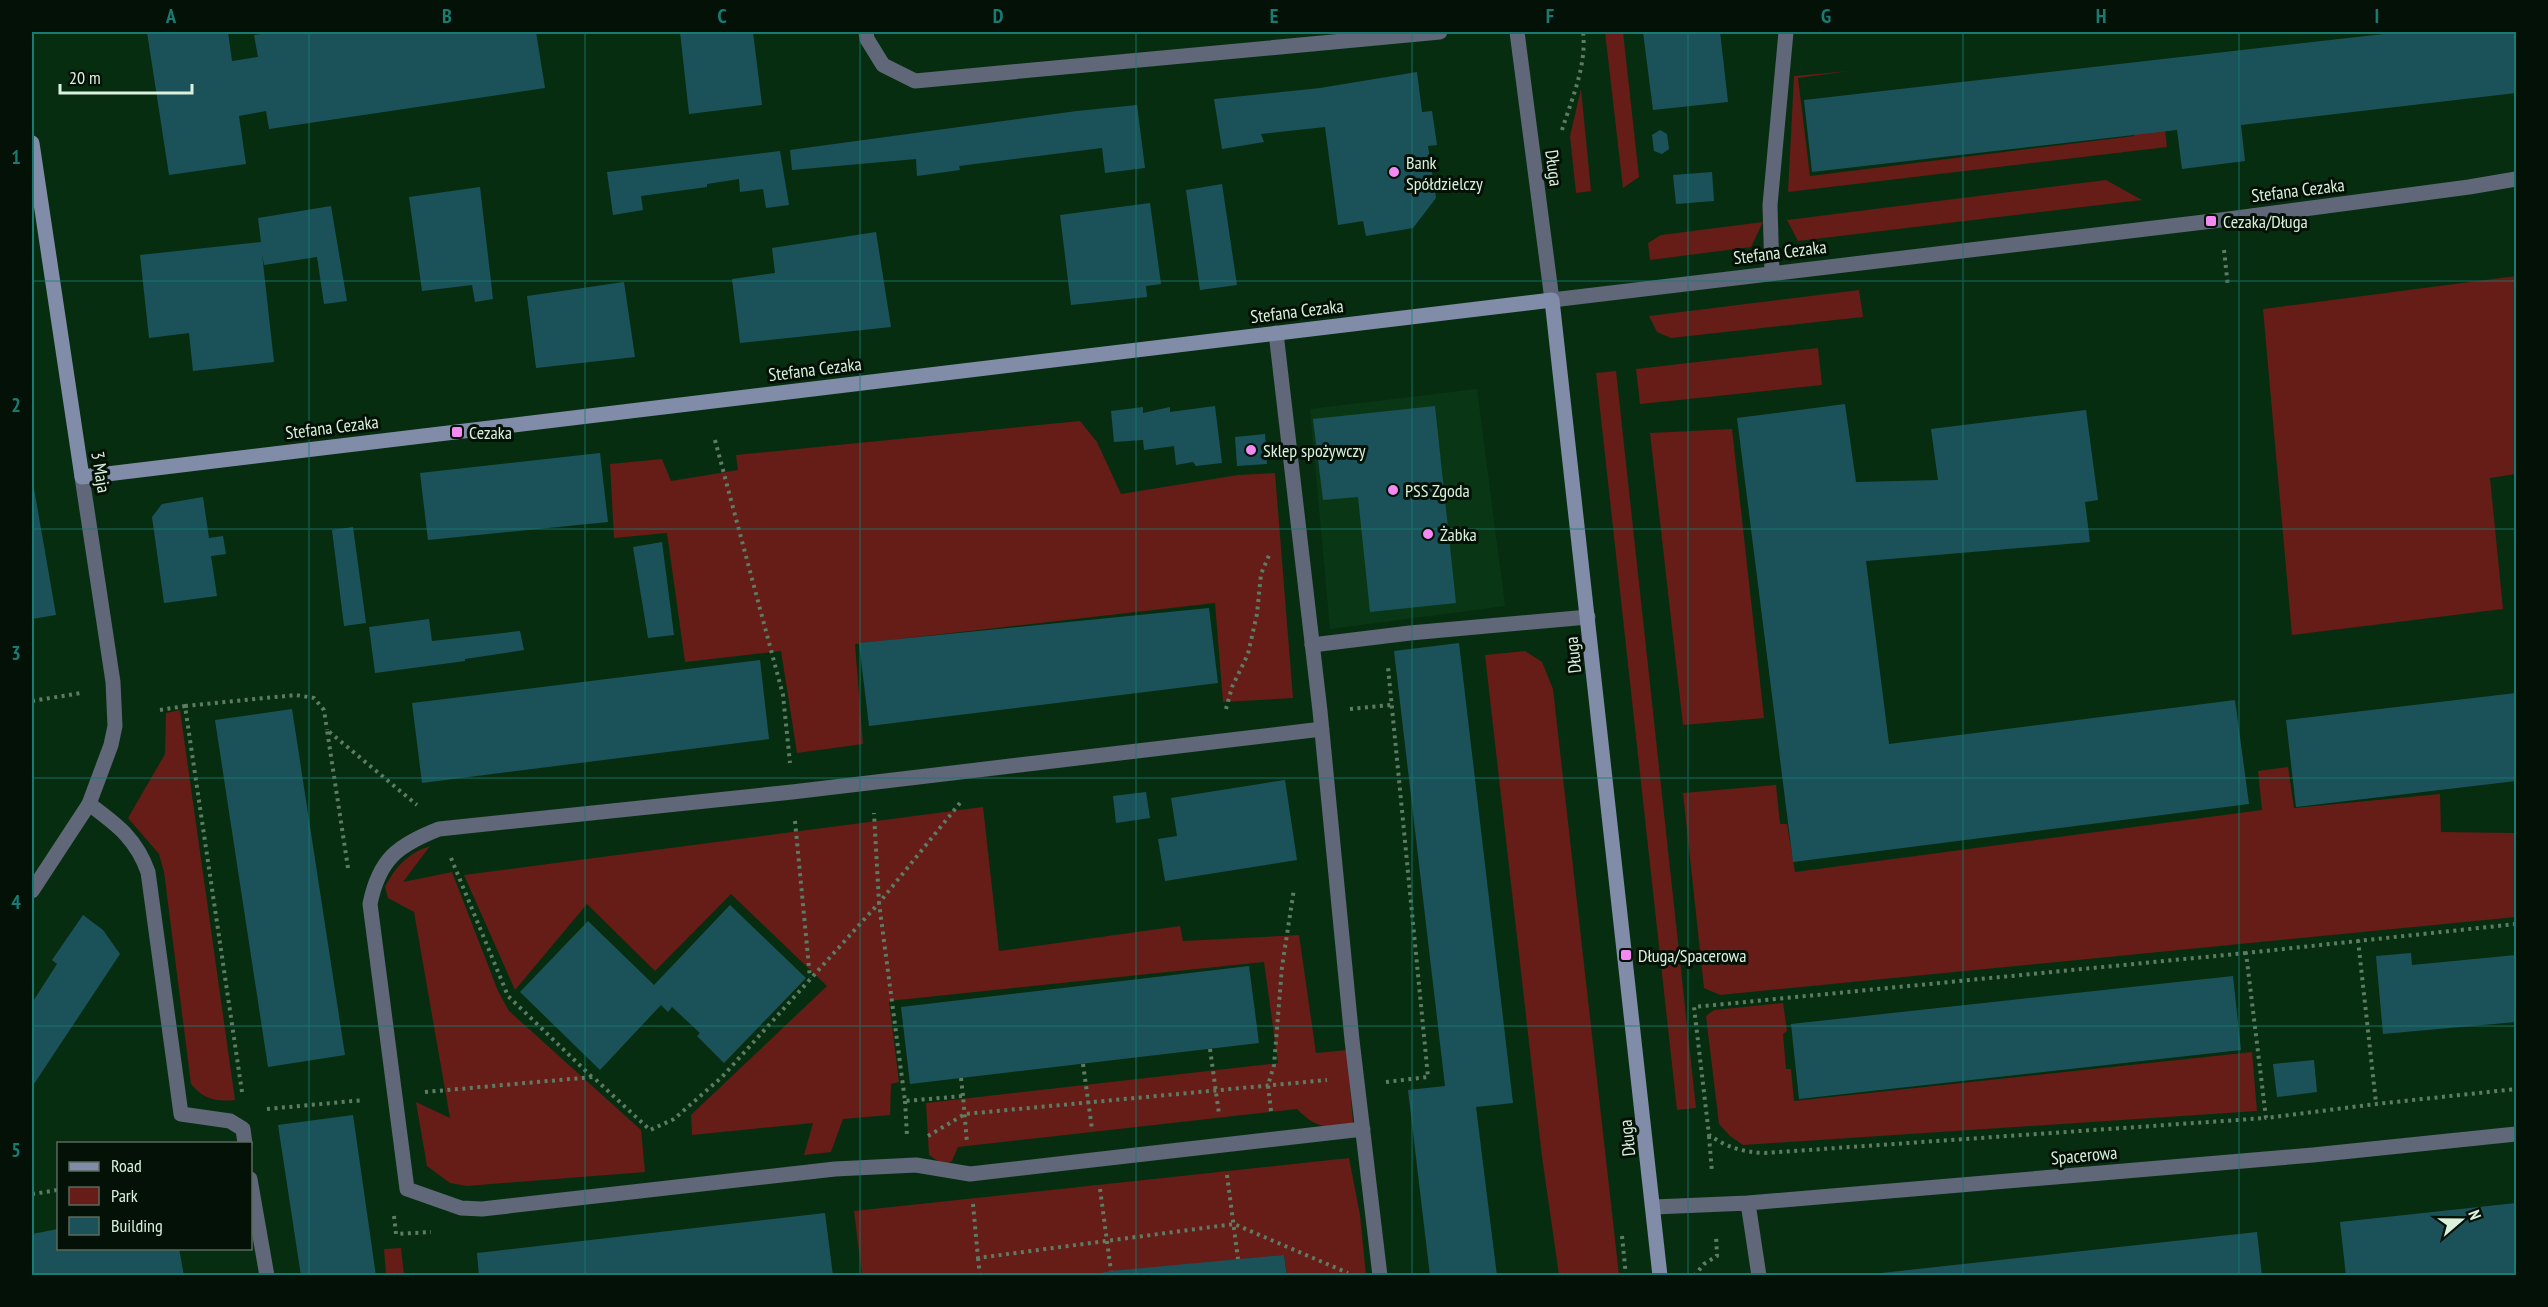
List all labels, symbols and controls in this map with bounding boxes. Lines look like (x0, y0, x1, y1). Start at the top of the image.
text: A (165, 3, 177, 29)
text: B (442, 3, 452, 29)
text: C (717, 3, 727, 29)
text: D (993, 3, 1004, 29)
text: E (1270, 3, 1278, 29)
text: F (1546, 3, 1554, 29)
text: G (1821, 3, 1831, 29)
text: H (2096, 3, 2106, 29)
text: I (2375, 3, 2379, 29)
scale bar (60, 57, 192, 95)
text: 20 m (69, 66, 101, 89)
text: 1 (11, 144, 21, 170)
street label: Długa (1540, 149, 1568, 187)
place label: Bank Spółdzielczy (1406, 151, 1483, 195)
marker: Bank Spółdzielczy (1387, 165, 1401, 179)
street label: Stefana Cezaka (2250, 173, 2346, 207)
place label: Cezaka/Długa (2223, 210, 2308, 233)
marker: Cezaka/Długa (2204, 214, 2218, 228)
street label: Stefana Cezaka (1732, 235, 1828, 269)
street label: Stefana Cezaka (1249, 294, 1345, 328)
street label: Stefana Cezaka (767, 352, 863, 386)
text: 2 (11, 392, 21, 418)
street label: Stefana Cezaka (284, 410, 380, 444)
place label: Cezaka (469, 421, 512, 444)
marker: Cezaka (450, 425, 464, 439)
place label: Sklep spożywczy (1263, 439, 1366, 462)
marker: Sklep spożywczy (1244, 443, 1258, 457)
street label: 3 Maja (86, 450, 116, 494)
place label: PSS Zgoda (1405, 479, 1470, 502)
marker: PSS Zgoda (1386, 483, 1400, 497)
place label: Żabka (1440, 523, 1477, 546)
marker: Żabka (1421, 527, 1435, 541)
street label: Długa (1560, 636, 1586, 674)
text: 3 (11, 640, 21, 666)
text: 4 (11, 889, 21, 915)
place label: Długa/Spacerowa (1638, 944, 1746, 967)
marker: Długa/Spacerowa (1619, 948, 1633, 962)
street label: Długa (1614, 1119, 1640, 1157)
text: 5 (11, 1137, 21, 1163)
street label: Spacerowa (2050, 1141, 2118, 1169)
legend (57, 1142, 252, 1250)
text: Road (111, 1154, 142, 1177)
text: Park (111, 1184, 138, 1207)
north arrow (2431, 1190, 2491, 1250)
text: N (2464, 1207, 2486, 1222)
text: Building (111, 1214, 163, 1237)

